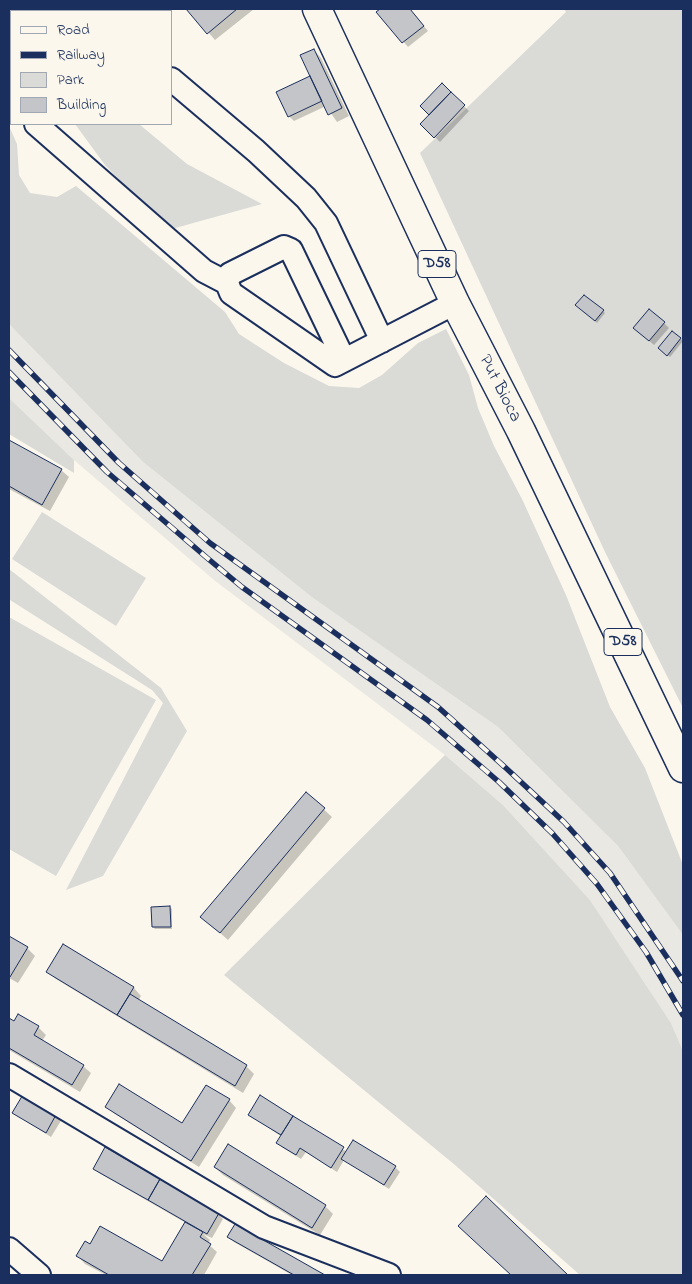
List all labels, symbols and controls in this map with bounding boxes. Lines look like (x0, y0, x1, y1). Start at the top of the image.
legend (10, 10, 172, 125)
text: Road (57, 19, 90, 41)
text: Railway (57, 44, 105, 66)
text: Park (57, 69, 84, 91)
text: Building (57, 94, 106, 116)
road number: D58 (418, 250, 456, 278)
street label: Put Bioca (473, 352, 525, 426)
road number: D58 (604, 628, 642, 656)

